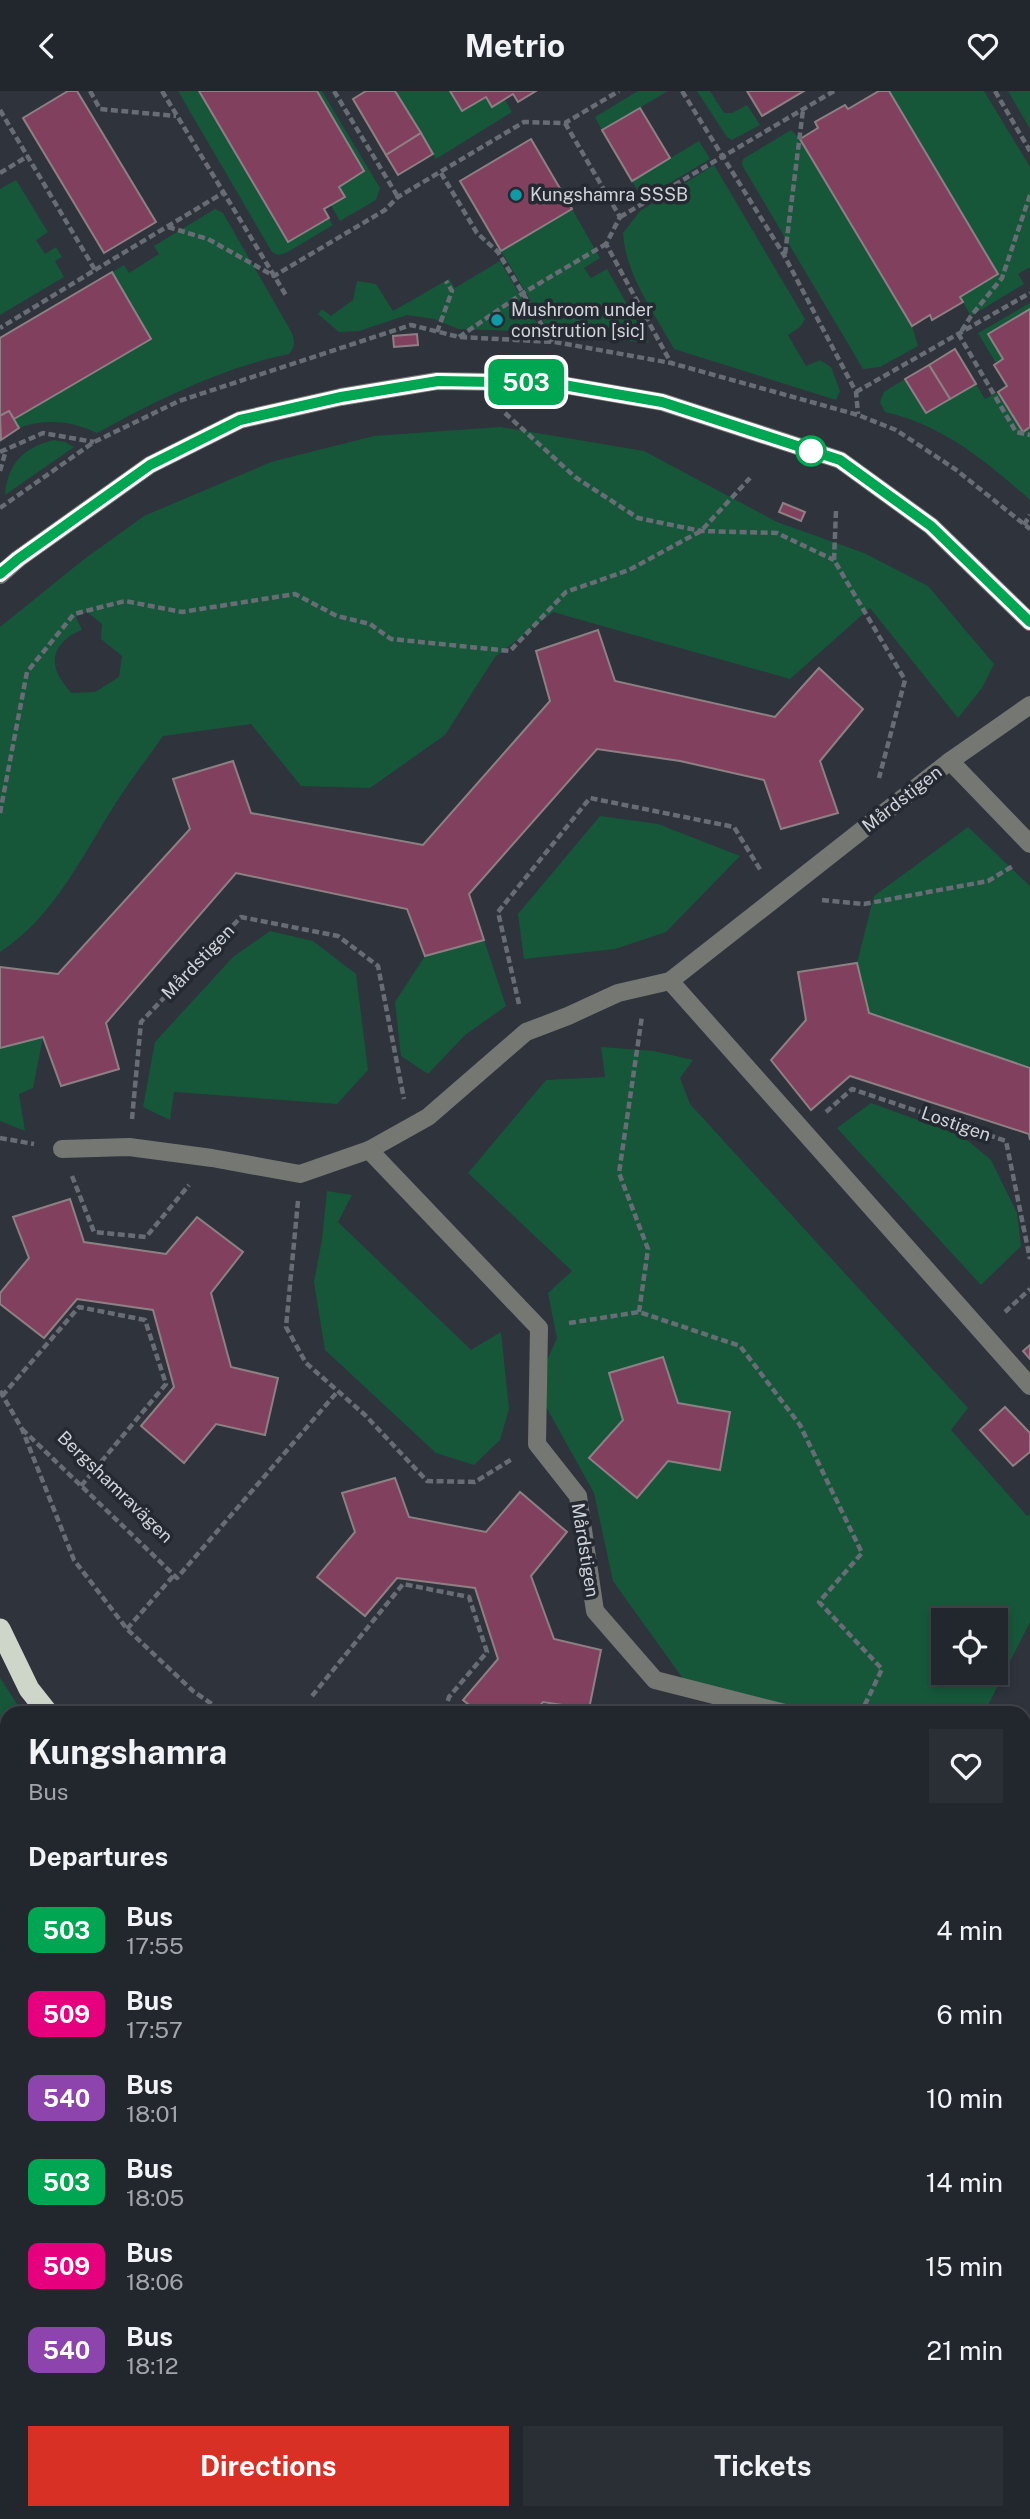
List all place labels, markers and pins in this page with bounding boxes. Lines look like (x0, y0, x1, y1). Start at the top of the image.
place label: Kungshamra SSSB (530, 184, 688, 205)
marker: Kungshamra SSSB (508, 187, 524, 203)
place label: Mushroom under constrution [sic] (511, 299, 653, 341)
marker: Mushroom under constrution [sic] (489, 312, 505, 328)
unlabelled marker (796, 436, 826, 466)

